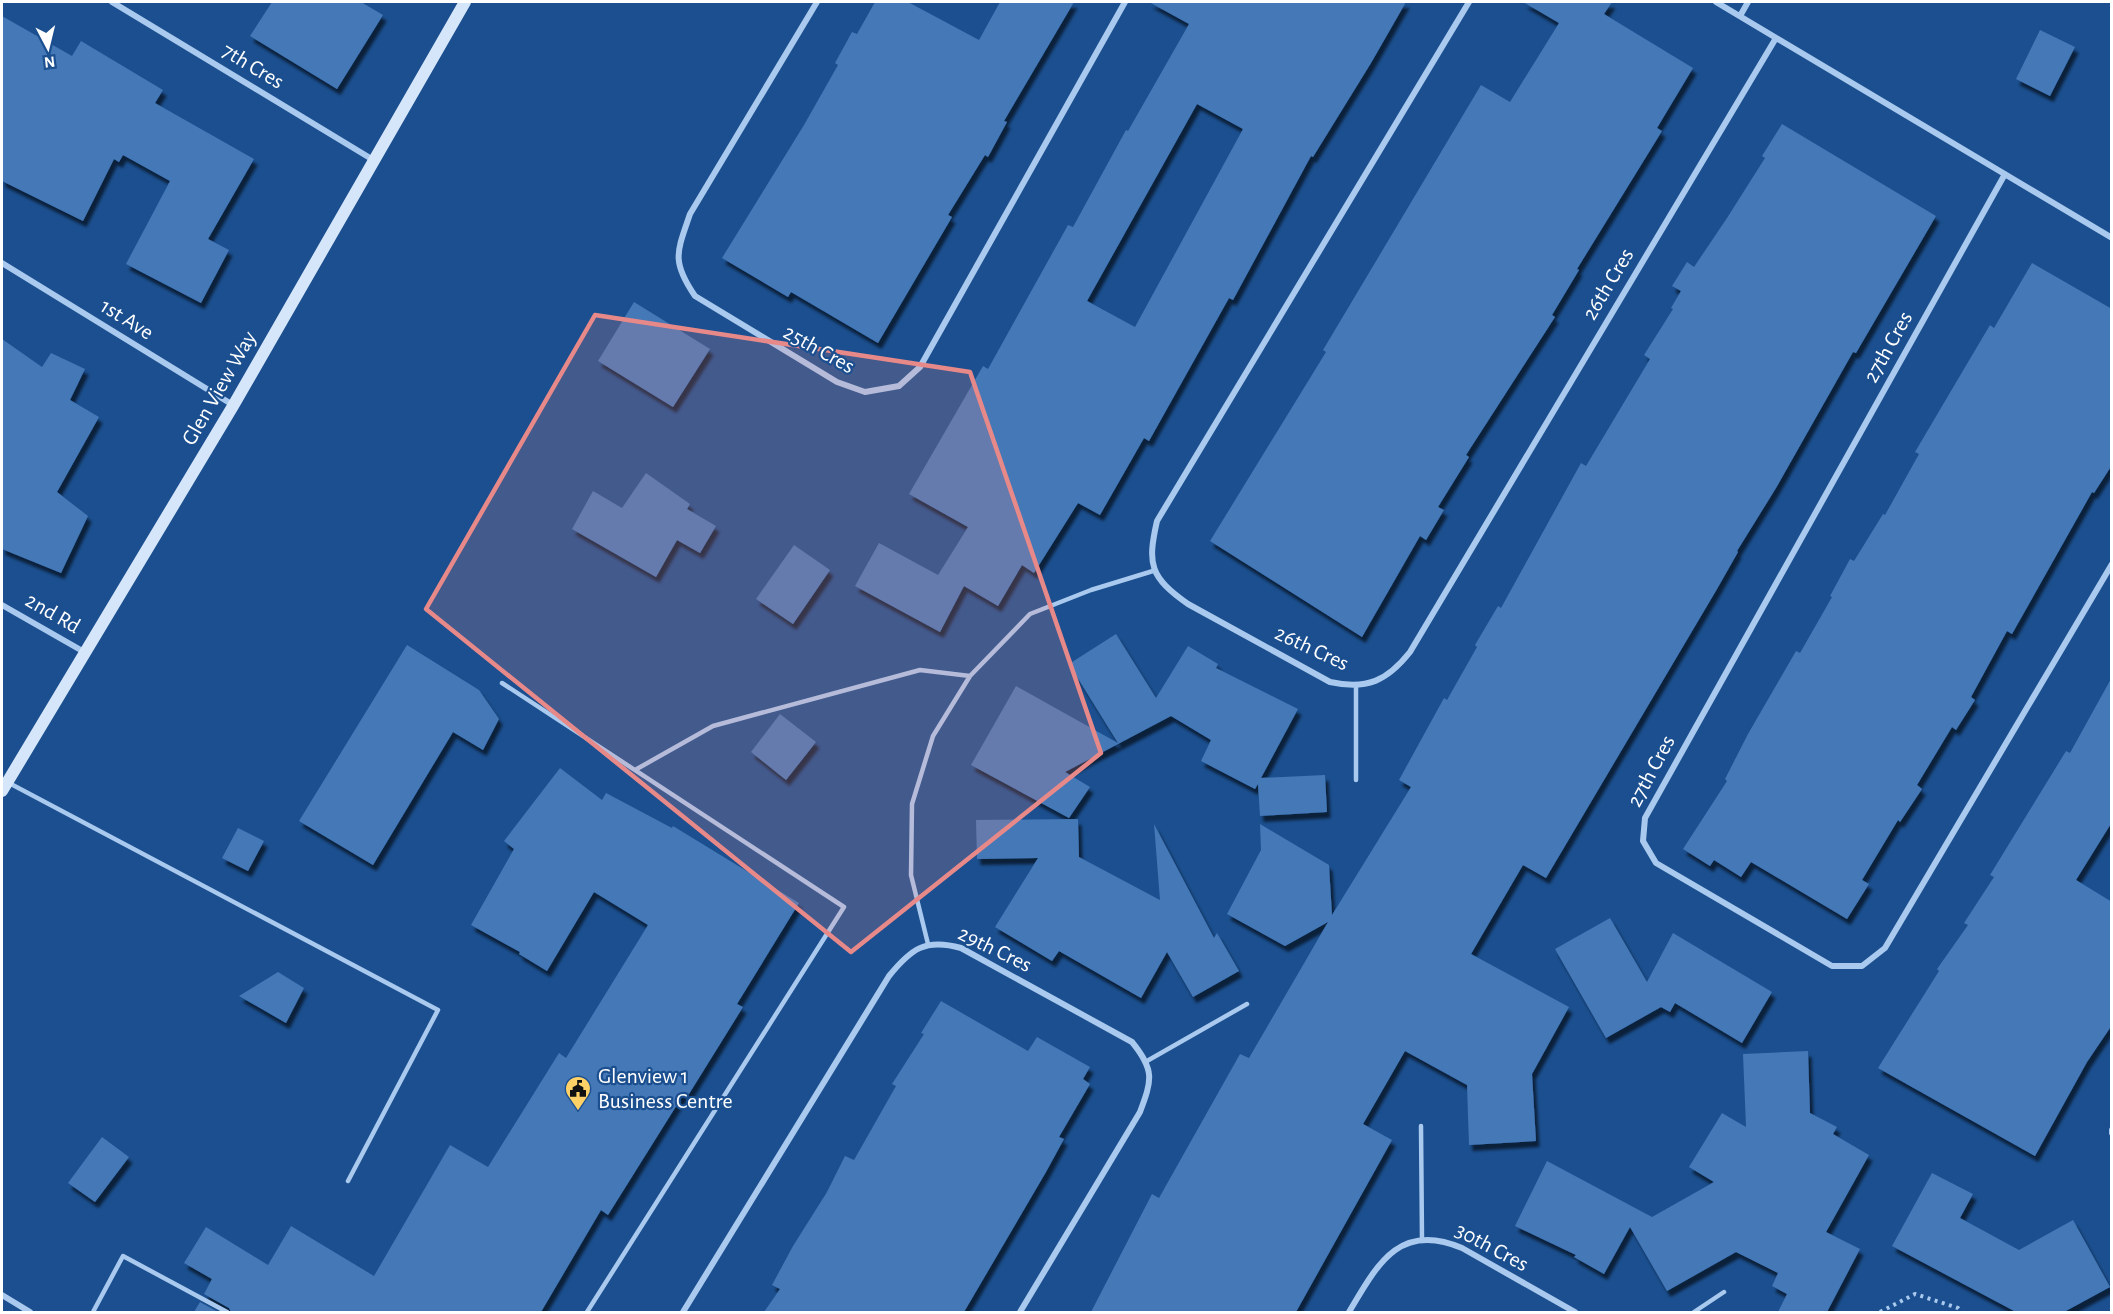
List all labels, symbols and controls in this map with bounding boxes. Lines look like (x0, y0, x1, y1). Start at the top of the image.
north arrow (18, 18, 78, 78)
street label: 7th Cres (218, 39, 288, 93)
text: N (43, 53, 56, 71)
street label: 26th Cres (1578, 245, 1638, 323)
street label: 1st Ave (97, 294, 157, 344)
street label: 27th Cres (1860, 308, 1916, 386)
street label: 25th Cres (780, 321, 858, 377)
street label: Glen View Way (178, 327, 261, 449)
street label: 2nd Rd (22, 589, 84, 637)
street label: 26th Cres (1272, 621, 1352, 675)
street label: 27th Cres (1623, 732, 1679, 810)
street label: 29th Cres (955, 922, 1035, 976)
place label: Glenview 1 Business Centre (598, 1065, 733, 1112)
public building icon: Glenview 1 Business Centre (563, 1074, 593, 1112)
street label: 30th Cres (1452, 1219, 1532, 1275)

